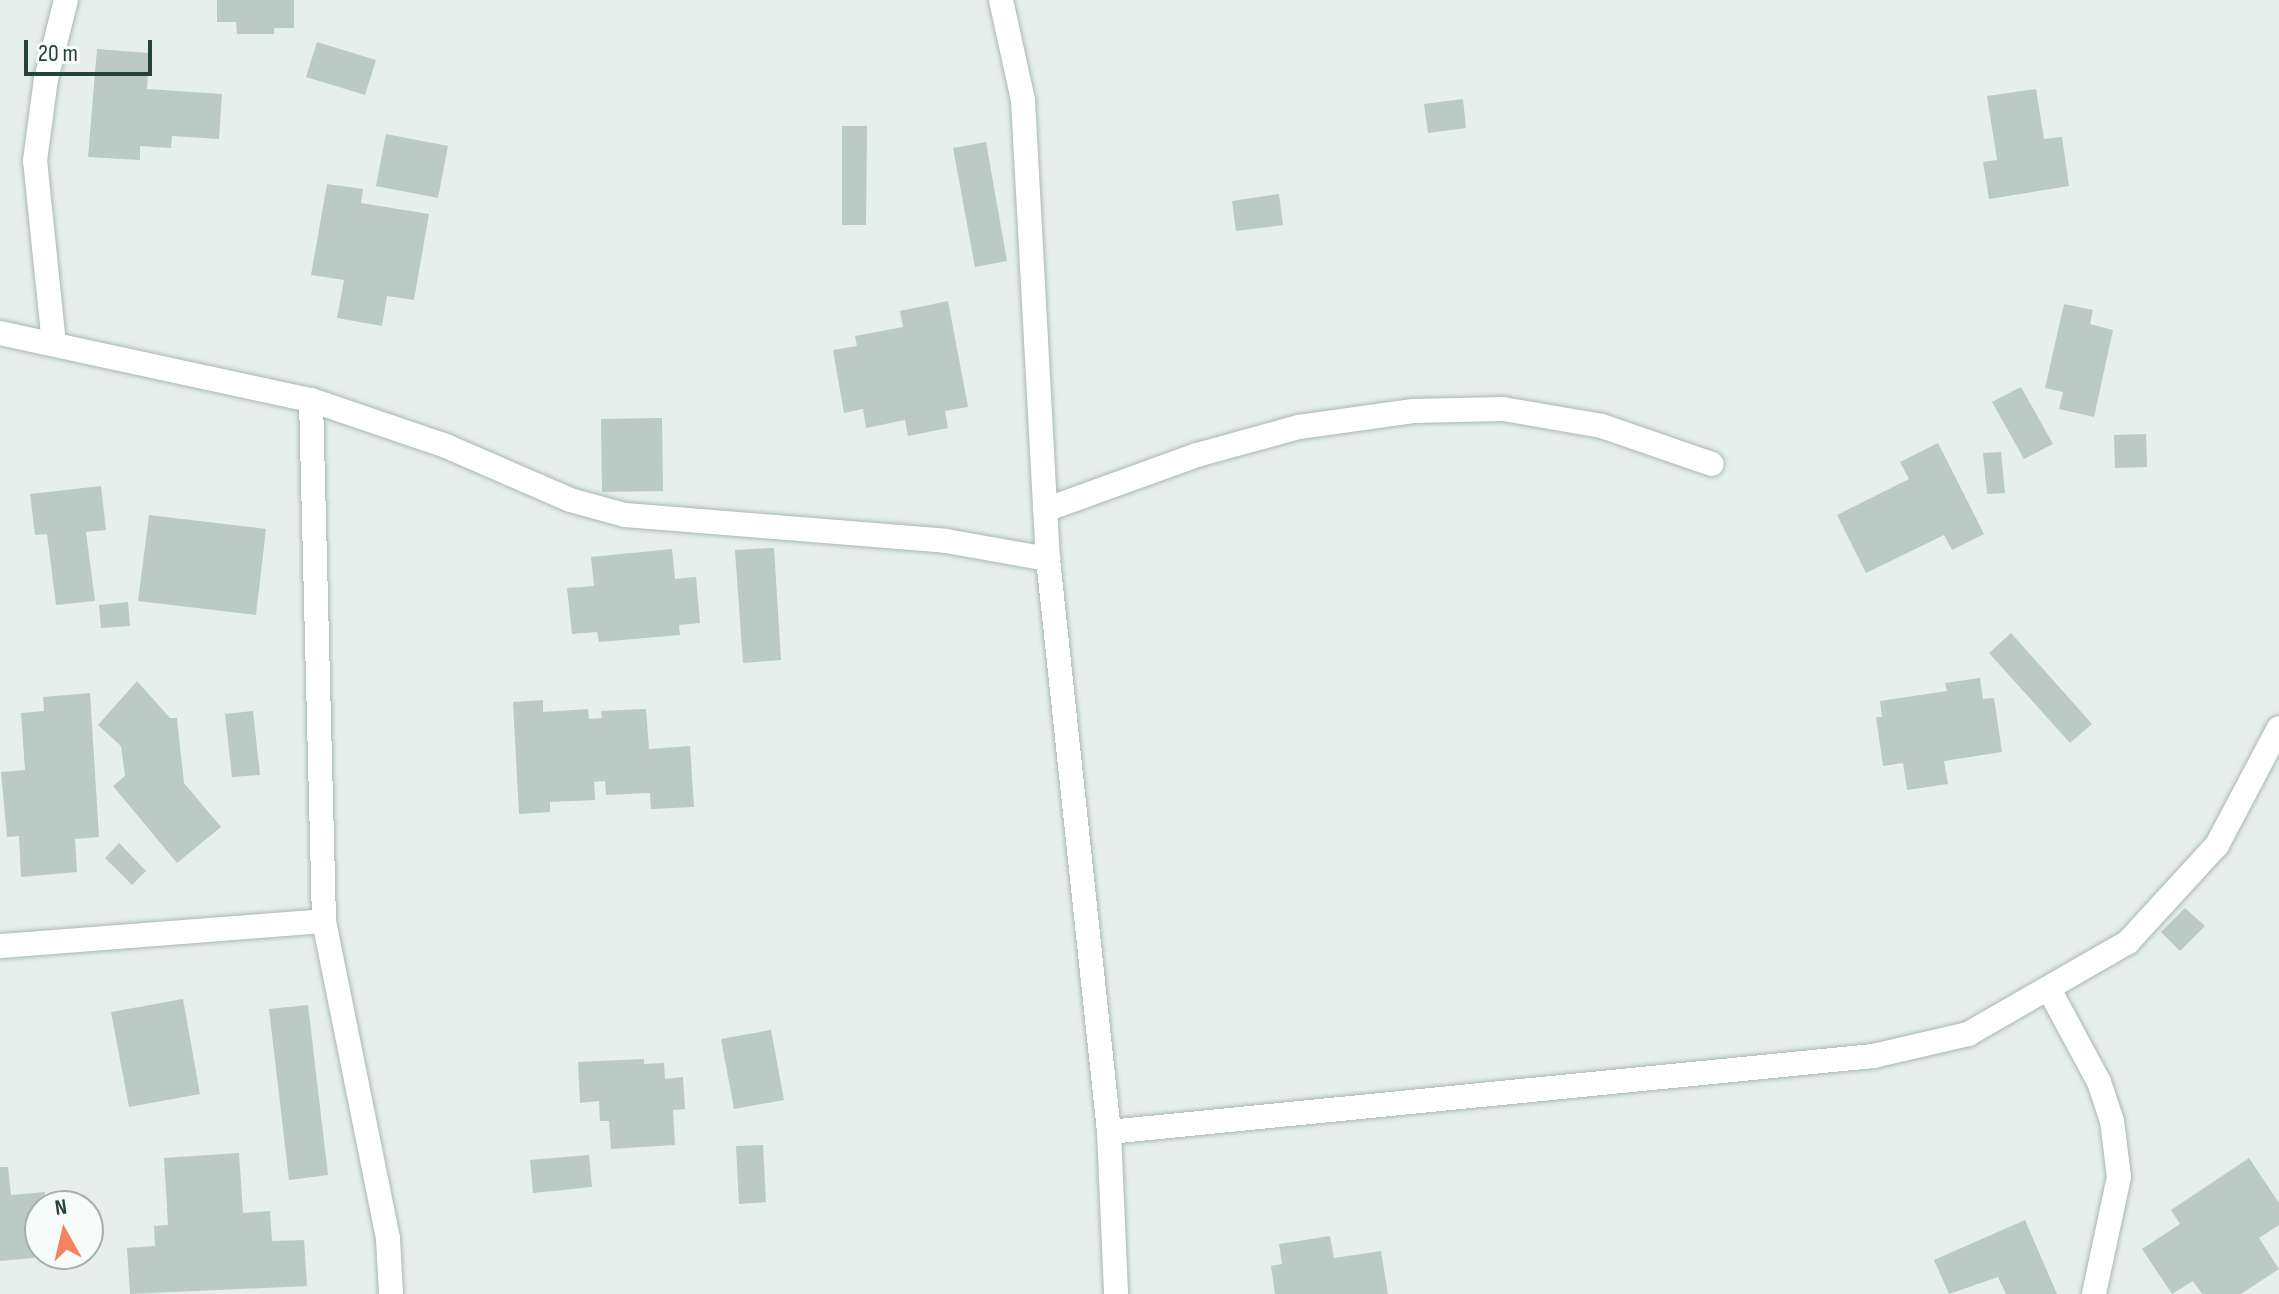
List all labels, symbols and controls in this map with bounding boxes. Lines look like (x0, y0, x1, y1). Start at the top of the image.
scale bar (28, 24, 156, 74)
text: 20 m (38, 39, 78, 68)
north arrow (24, 1190, 104, 1270)
text: N (53, 1194, 69, 1222)

